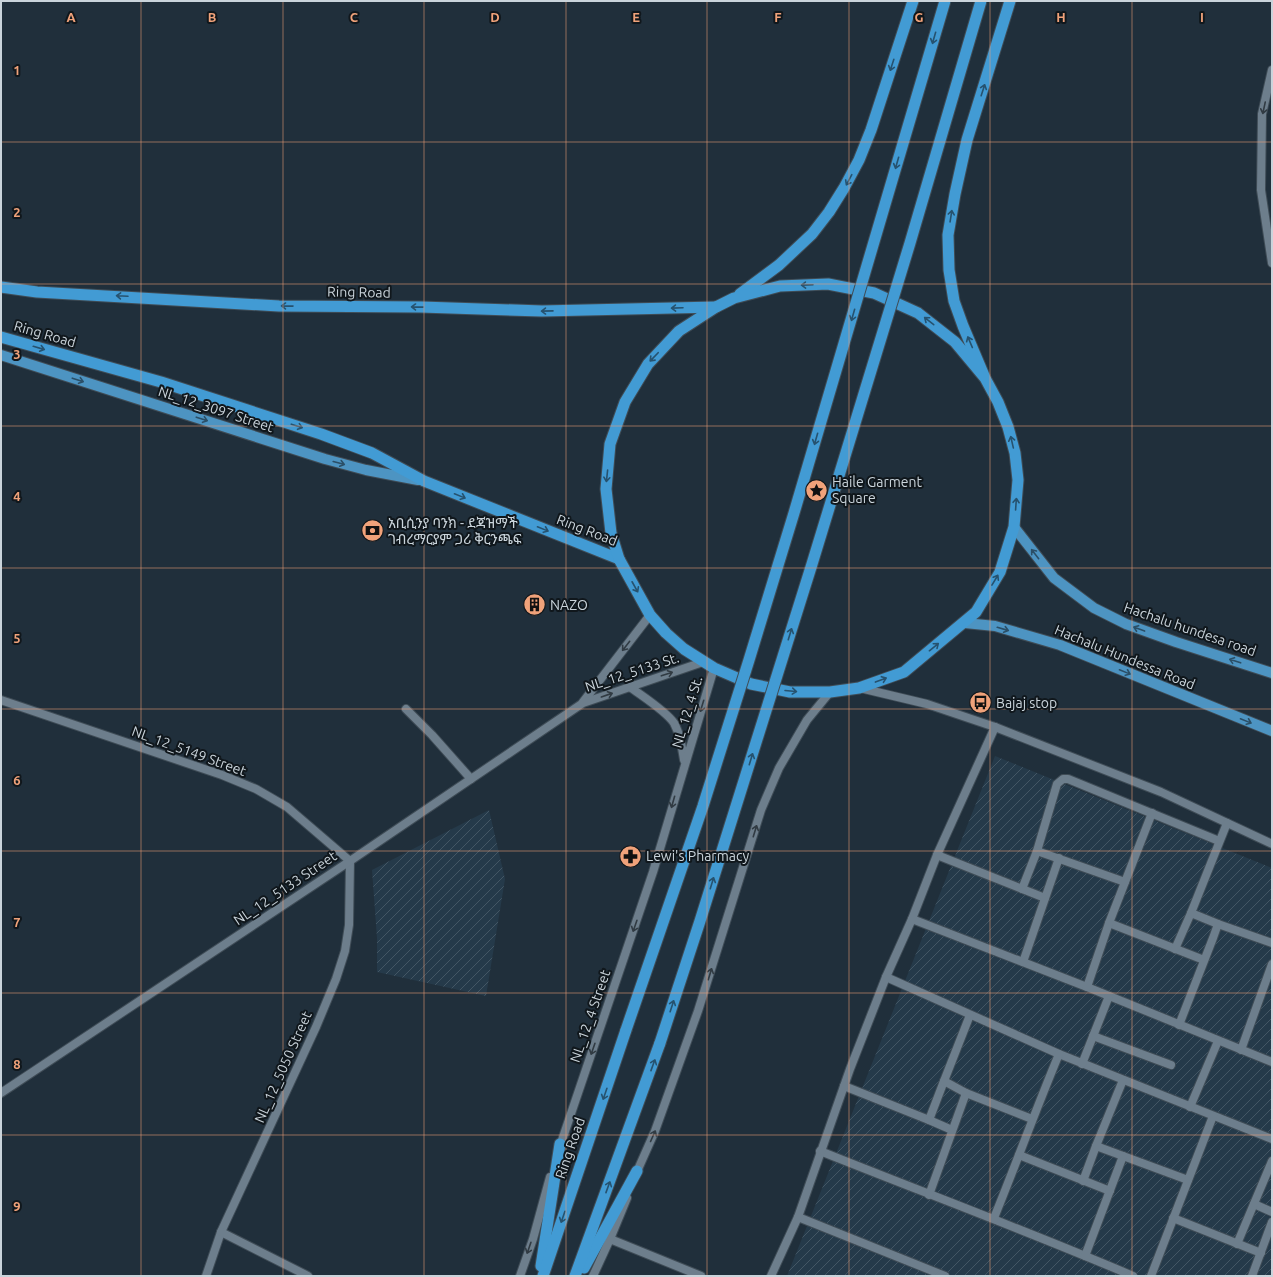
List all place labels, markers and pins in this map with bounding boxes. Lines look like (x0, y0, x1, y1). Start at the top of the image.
place label: Haile Garment Square (832, 474, 923, 506)
place icon: Haile Garment Square (803, 477, 829, 503)
place label: አቢሲንያ ባንክ - ደጃዝማች ገብረማርያም ጋሪ ቅርንጫፍ (388, 515, 522, 547)
bank icon: አቢሲንያ ባንክ - ደጃዝማች ገብረማርያም ጋሪ ቅርንጫፍ (359, 518, 385, 544)
building icon: NAZO (521, 592, 547, 618)
place label: NAZO (550, 597, 588, 613)
bus stop icon: Bajaj stop (967, 690, 993, 716)
place label: Bajaj stop (996, 695, 1057, 711)
pharmacy icon: Lewi's Pharmacy (618, 843, 644, 869)
place label: Lewi's Pharmacy (646, 848, 750, 864)

